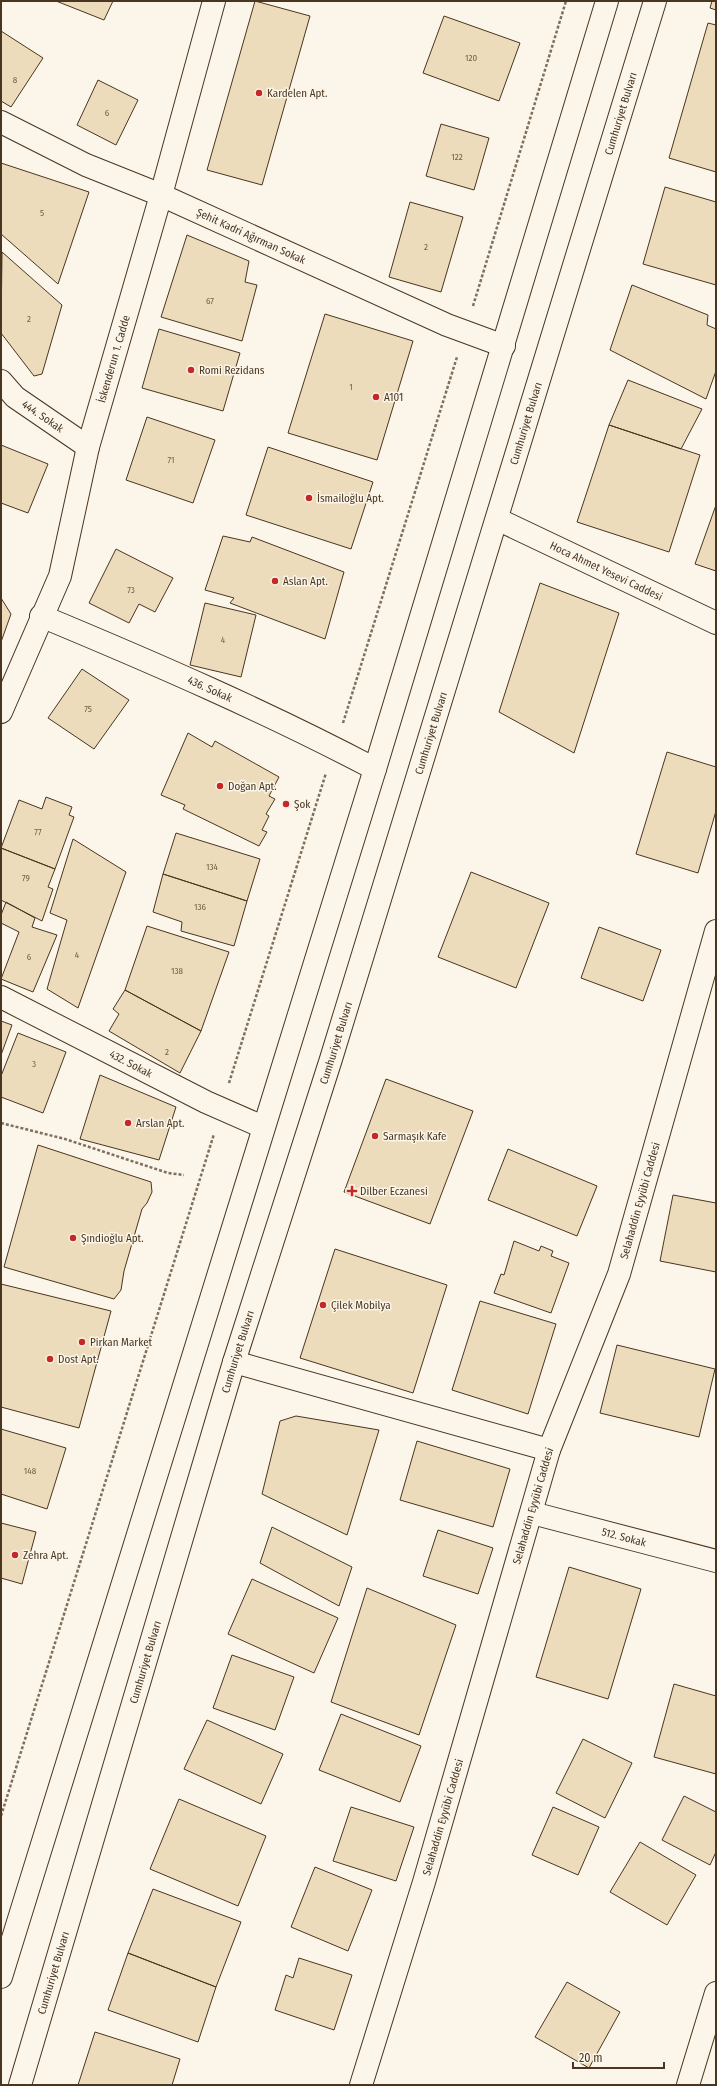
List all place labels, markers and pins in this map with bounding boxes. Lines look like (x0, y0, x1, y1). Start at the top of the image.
place label: Kardelen Apt. (267, 87, 327, 100)
marker: Kardelen Apt. (254, 88, 264, 98)
place label: Romi Rezidans (199, 364, 265, 377)
marker: Romi Rezidans (186, 365, 196, 375)
place label: A101 (384, 391, 403, 404)
marker: A101 (371, 392, 381, 402)
place label: İsmailoğlu Apt. (317, 491, 384, 505)
marker: İsmailoğlu Apt. (304, 493, 314, 503)
place label: Aslan Apt. (283, 575, 328, 588)
marker: Aslan Apt. (270, 576, 280, 586)
place label: Doğan Apt. (228, 780, 277, 793)
marker: Doğan Apt. (215, 781, 225, 791)
place label: Şok (294, 798, 311, 811)
marker: Şok (281, 799, 291, 809)
place label: Arslan Apt. (136, 1117, 184, 1130)
marker: Arslan Apt. (123, 1118, 133, 1128)
place label: Sarmaşık Kafe (383, 1130, 446, 1143)
marker: Sarmaşık Kafe (370, 1131, 380, 1141)
place label: Dilber Eczanesi (360, 1185, 428, 1198)
marker: Dilber Eczanesi (347, 1186, 357, 1196)
place label: Şındioğlu Apt. (81, 1232, 144, 1245)
marker: Şındioğlu Apt. (68, 1233, 78, 1243)
place label: Çilek Mobilya (331, 1299, 391, 1312)
marker: Çilek Mobilya (318, 1300, 328, 1310)
place label: Pirkan Market (90, 1336, 153, 1349)
marker: Pirkan Market (77, 1337, 87, 1347)
place label: Dost Apt. (58, 1353, 99, 1366)
marker: Dost Apt. (45, 1354, 55, 1364)
place label: Zehra Apt. (23, 1549, 68, 1562)
marker: Zehra Apt. (10, 1550, 20, 1560)

